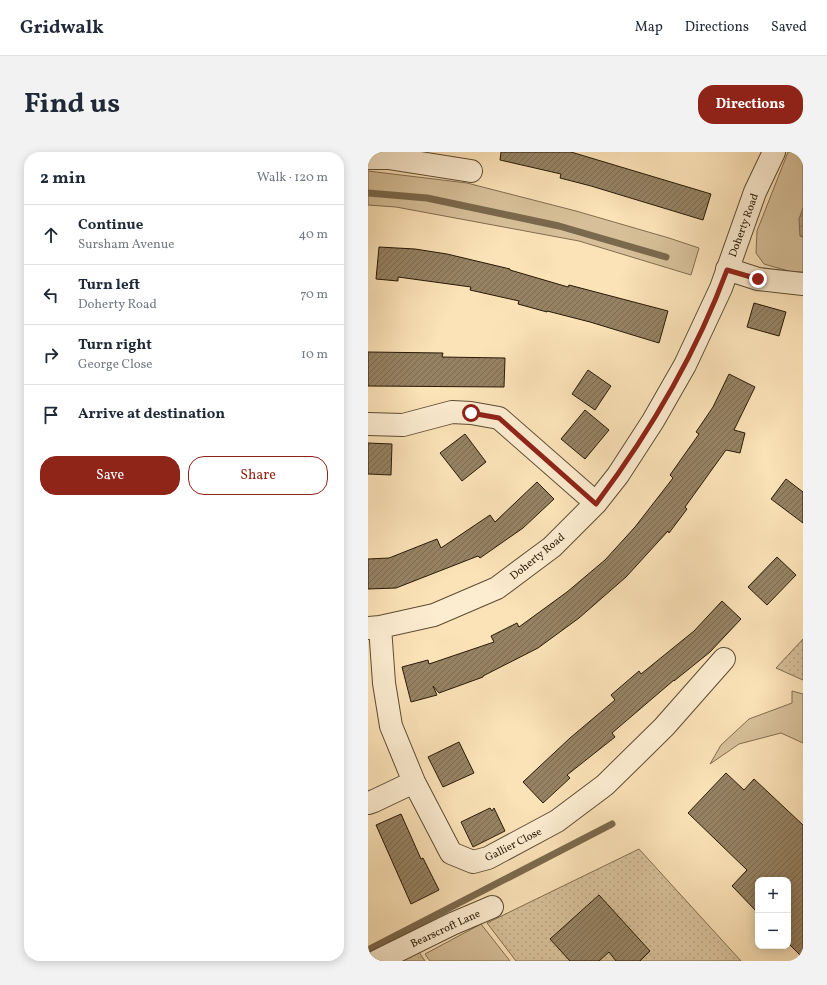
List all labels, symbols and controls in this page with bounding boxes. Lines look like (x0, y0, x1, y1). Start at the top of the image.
text: Gridwalk (20, 15, 104, 41)
text: Map (635, 18, 663, 37)
text: Directions (685, 18, 749, 37)
text: Saved (771, 18, 807, 37)
text: Find us (24, 85, 120, 124)
button: Directions (698, 85, 803, 124)
text: 2 min (40, 167, 86, 190)
text: Walk · 120 m (257, 169, 328, 187)
street label: Doherty Road (726, 192, 763, 259)
text: Continue (78, 215, 143, 236)
icon: ahead (40, 224, 62, 246)
text: 40 m (299, 226, 328, 244)
text: Sursham Avenue (78, 236, 174, 254)
route end (749, 270, 767, 288)
text: Turn left (78, 275, 140, 296)
icon: left (40, 284, 62, 306)
text: 70 m (300, 286, 328, 304)
text: Doherty Road (78, 296, 157, 314)
text: Turn right (78, 335, 152, 356)
icon: right (40, 344, 62, 366)
text: 10 m (301, 346, 328, 364)
text: George Close (78, 356, 152, 374)
icon: arrive (40, 404, 62, 426)
text: Arrive at destination (78, 404, 225, 425)
route start (462, 404, 480, 422)
button: Save (40, 456, 180, 495)
button: Share (188, 456, 328, 495)
street label: Doherty Road (507, 530, 569, 584)
street label: Gallier Close (483, 825, 545, 866)
map controls (755, 877, 791, 949)
button: + (755, 877, 791, 913)
street label: Bearscroft Lane (408, 907, 483, 952)
button: − (755, 913, 791, 949)

